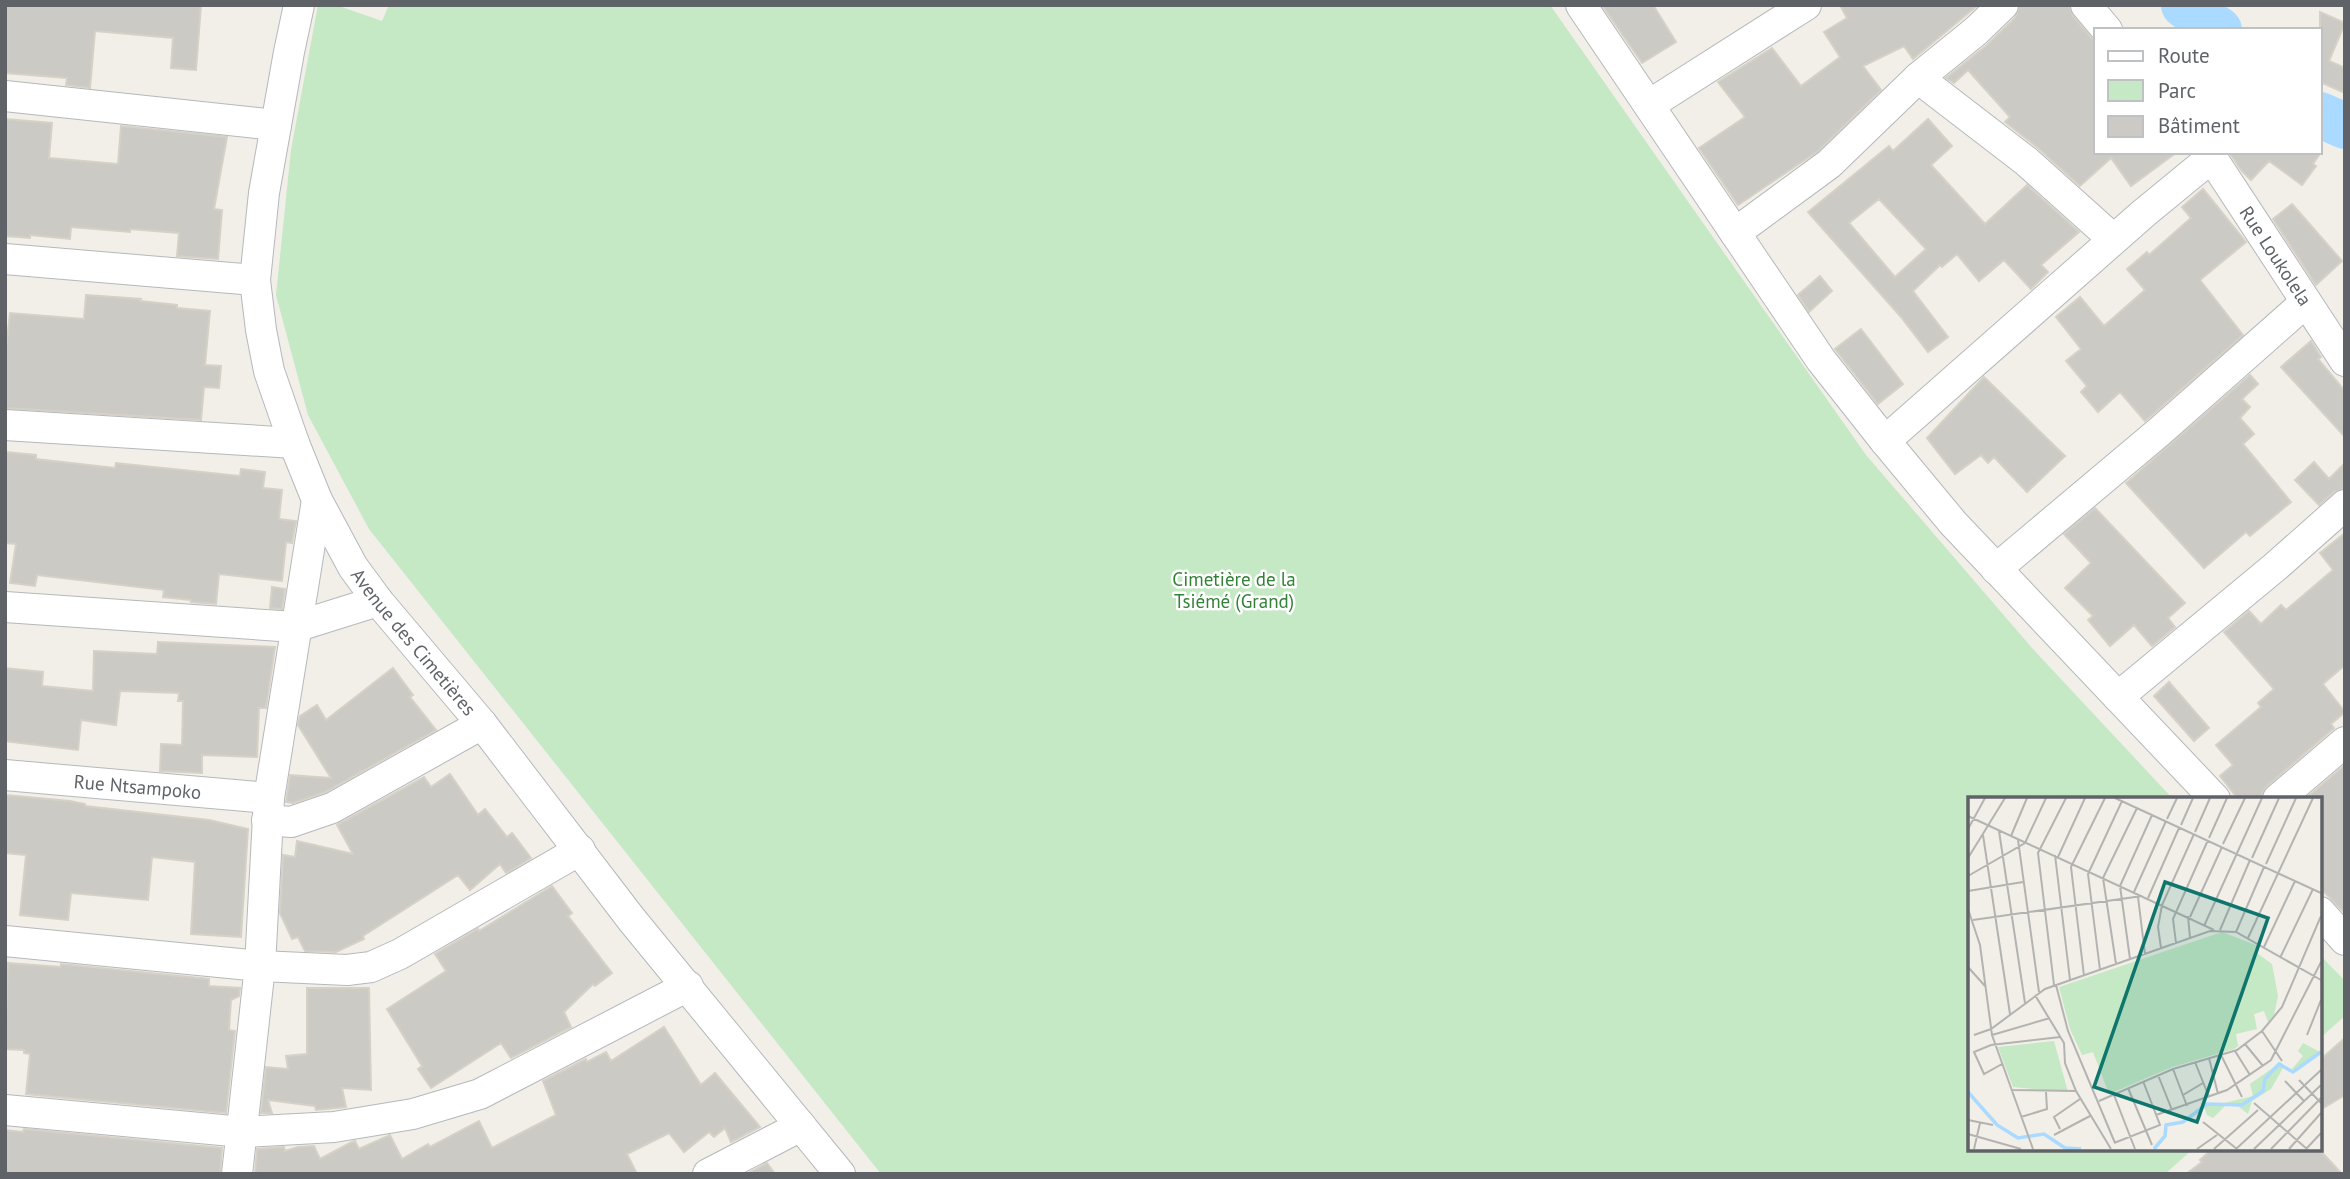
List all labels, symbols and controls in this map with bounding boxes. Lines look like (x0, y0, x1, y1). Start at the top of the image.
legend (2094, 28, 2322, 154)
text: Route (2158, 42, 2210, 69)
text: Parc (2158, 77, 2196, 104)
text: Bâtiment (2158, 112, 2240, 139)
street label: Rue Loukolela (2235, 201, 2317, 310)
street label: Avenue des Cimetières (346, 564, 481, 720)
park label: Cimetière de la Tsiémé (Grand) (1172, 567, 1296, 613)
street label: Rue Ntsampoko (73, 769, 202, 804)
inset map (1968, 797, 2322, 1151)

